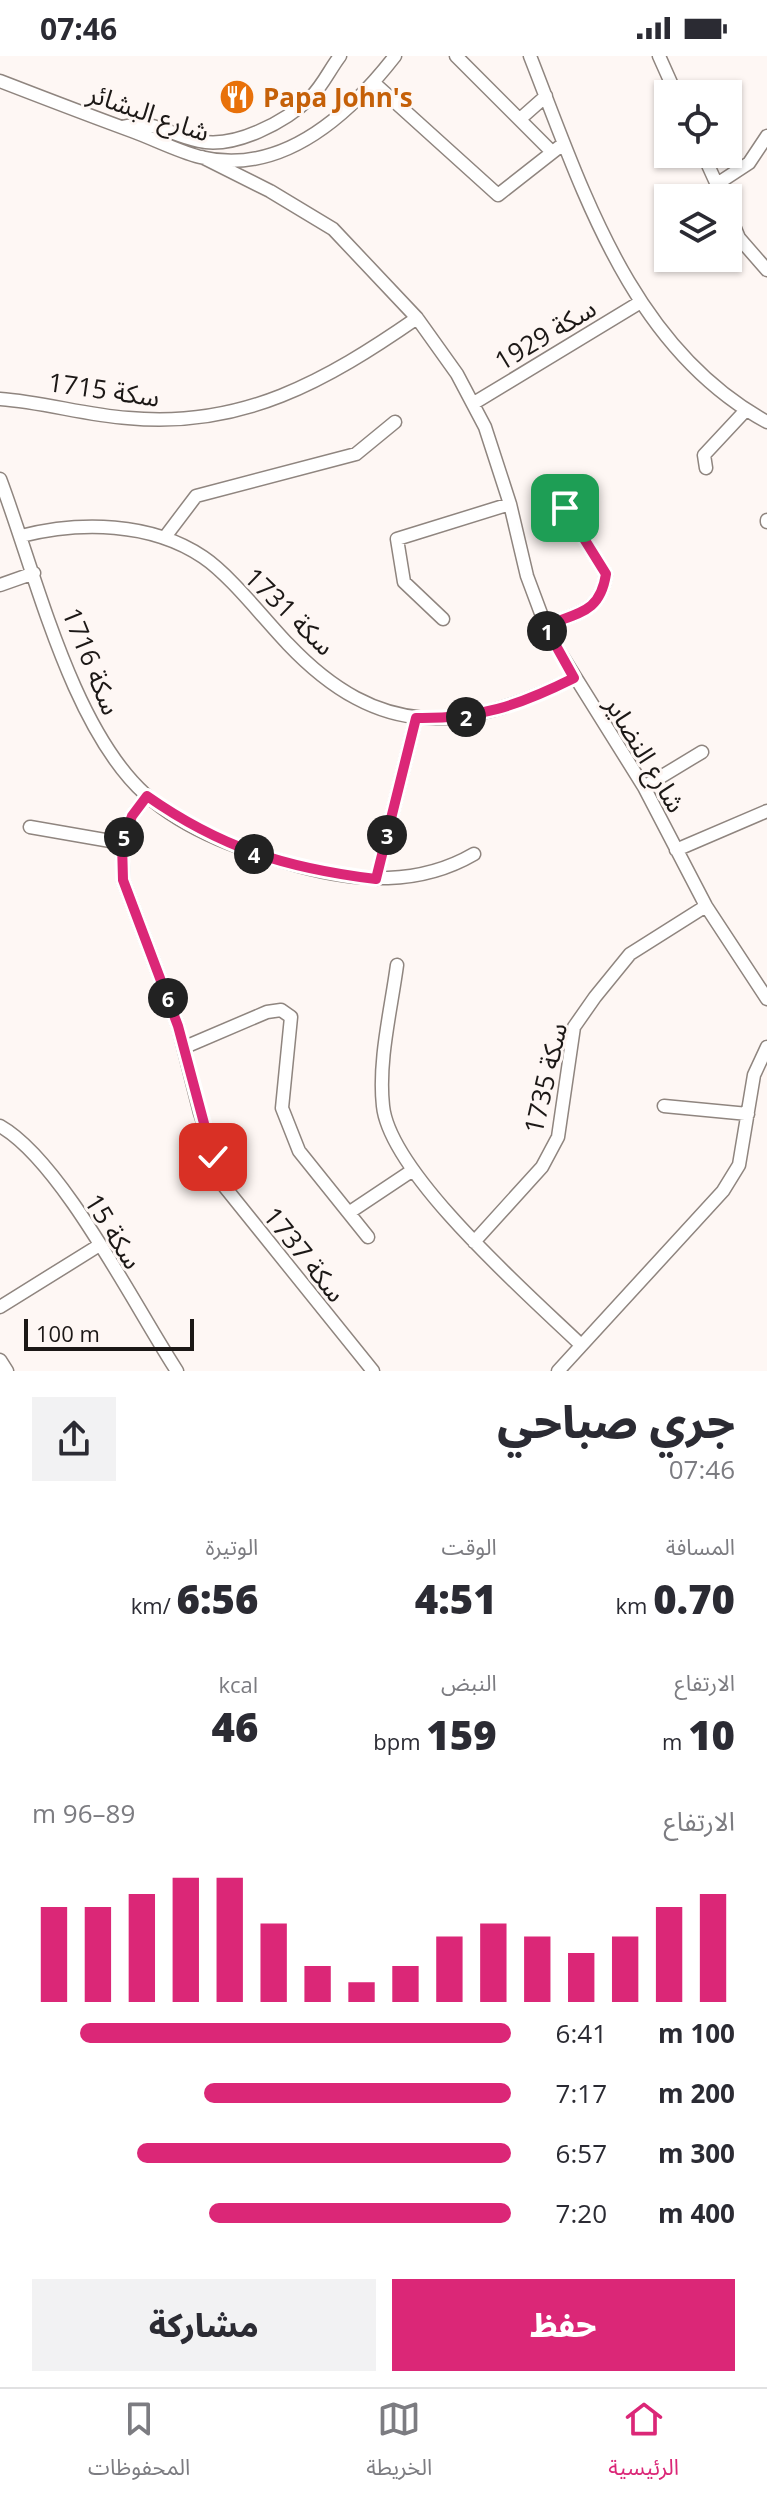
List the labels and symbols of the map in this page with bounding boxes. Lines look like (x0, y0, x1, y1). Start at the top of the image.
street label: شارع البشائر (82, 74, 215, 151)
restaurant icon: Papa John's (218, 78, 256, 116)
place label: Papa John's (263, 79, 413, 115)
street label: سكة 1929 (488, 290, 602, 378)
street label: سكة 1715 (46, 363, 162, 415)
pin (531, 474, 599, 542)
street label: سكة 1731 (237, 559, 343, 663)
street label: سكة 1716 (54, 602, 130, 720)
pin: 1 (527, 611, 567, 651)
street label: شارع النضاير (595, 688, 695, 820)
pin: 2 (446, 697, 486, 737)
pin: 3 (367, 815, 407, 855)
pin: 5 (104, 817, 144, 857)
pin: 4 (234, 834, 274, 874)
pin: 6 (148, 978, 188, 1018)
street label: سكة 1735 (515, 1019, 575, 1137)
pin (179, 1123, 247, 1191)
street label: سكة 15 (77, 1186, 151, 1276)
street label: سكة 1737 (256, 1199, 354, 1309)
scale bar (24, 1315, 194, 1351)

